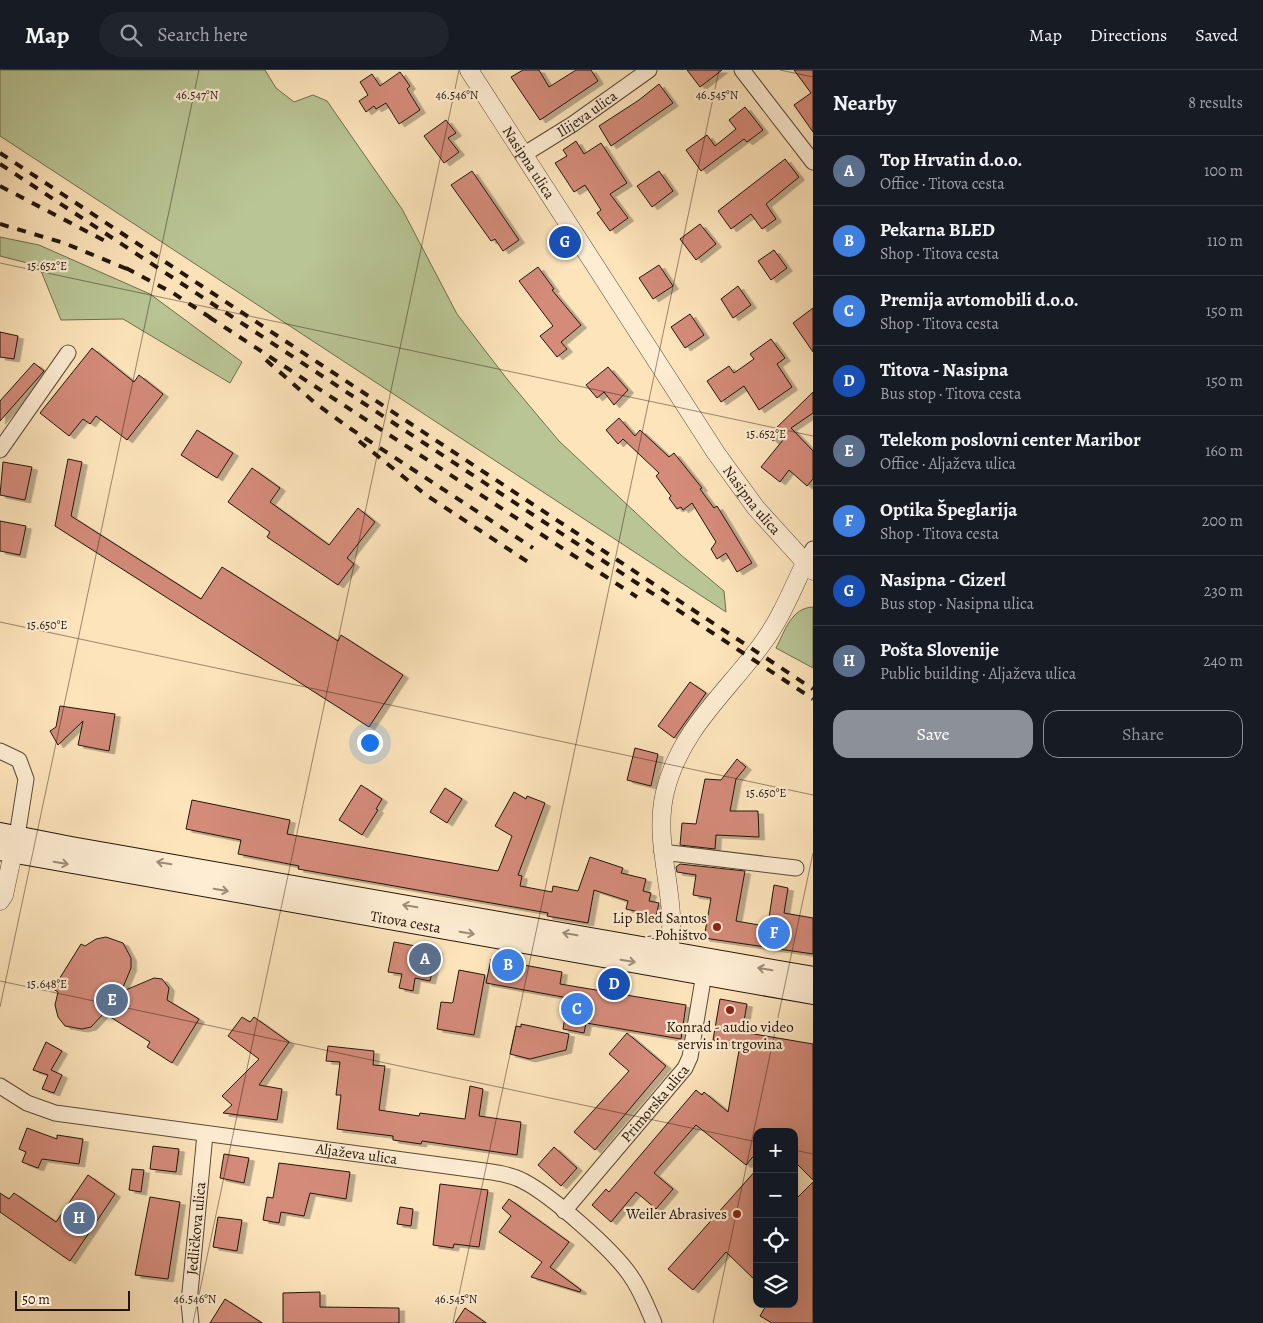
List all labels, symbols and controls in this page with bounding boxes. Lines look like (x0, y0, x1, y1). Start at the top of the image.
search box (99, 12, 449, 57)
text: Map (25, 19, 69, 51)
icon: search (117, 21, 145, 49)
text: Search here (157, 22, 248, 48)
text: Map (1029, 23, 1062, 47)
text: Directions (1090, 23, 1167, 47)
text: Saved (1195, 23, 1238, 47)
street label: Ilijeva ulica (553, 86, 621, 142)
text: 46.547°N (176, 87, 219, 103)
text: 46.546°N (435, 87, 479, 103)
text: 46.545°N (696, 87, 739, 103)
text: Nearby (833, 89, 896, 117)
text: 8 results (1188, 92, 1243, 114)
street label: Nasipna ulica (498, 122, 560, 203)
text: Top Hrvatin d.o.o. (880, 147, 1022, 173)
text: A (844, 160, 854, 182)
text: 100 m (1204, 160, 1243, 182)
text: Office · Titova cesta (880, 173, 1005, 195)
text: Pekarna BLED (880, 217, 995, 243)
pin: G (549, 223, 581, 261)
text: B (844, 230, 854, 252)
text: 110 m (1207, 230, 1243, 252)
text: Shop · Titova cesta (880, 243, 999, 265)
text: 15.652°E (27, 258, 67, 274)
text: Premija avtomobili d.o.o. (880, 287, 1079, 313)
text: C (844, 300, 854, 322)
text: 150 m (1206, 300, 1243, 322)
text: Shop · Titova cesta (880, 313, 999, 335)
text: Titova - Nasipna (880, 357, 1008, 383)
text: D (843, 370, 855, 392)
text: 150 m (1206, 370, 1243, 392)
text: Bus stop · Titova cesta (880, 383, 1022, 405)
text: 15.652°E (746, 426, 786, 442)
text: Telekom poslovni center Maribor (880, 427, 1141, 453)
text: E (844, 440, 854, 462)
text: 160 m (1205, 440, 1243, 462)
text: Office · Aljaževa ulica (880, 453, 1016, 475)
street label: Nasipna ulica (718, 461, 785, 539)
text: Optika Špeglarija (880, 497, 1018, 523)
text: F (845, 510, 853, 532)
text: 200 m (1202, 510, 1243, 532)
text: Shop · Titova cesta (880, 523, 999, 545)
text: Nasipna - Cizerl (880, 567, 1006, 593)
text: G (844, 580, 854, 602)
text: 230 m (1204, 580, 1243, 602)
text: Bus stop · Nasipna ulica (880, 593, 1034, 615)
text: 15.650°E (27, 617, 67, 633)
text: Pošta Slovenije (880, 637, 999, 663)
text: H (843, 650, 855, 672)
text: 240 m (1203, 650, 1243, 672)
text: Public building · Aljaževa ulica (880, 663, 1076, 685)
button: Save (833, 710, 1033, 758)
button: Share (1043, 710, 1243, 758)
your location (357, 730, 383, 756)
text: 15.650°E (746, 785, 786, 801)
one-way arrow (53, 858, 69, 868)
one-way arrow (156, 858, 172, 868)
one-way arrow (213, 886, 229, 896)
one-way arrow (403, 900, 419, 910)
street label: Titova cesta (369, 906, 443, 938)
place label: Lip Bled Santos - Pohištvo (613, 908, 707, 945)
pin: F (758, 914, 790, 952)
marker: Lip Bled Santos - Pohištvo (711, 921, 723, 933)
one-way arrow (459, 928, 475, 938)
one-way arrow (563, 928, 579, 938)
pin: A (409, 940, 441, 978)
pin: B (492, 946, 524, 984)
one-way arrow (619, 956, 635, 966)
one-way arrow (757, 963, 773, 973)
pin: D (598, 965, 630, 1003)
text: 15.648°E (27, 976, 67, 992)
pin: E (96, 981, 128, 1019)
pin: C (561, 990, 593, 1028)
marker: Konrad - audio video servis in trgovina (724, 1004, 736, 1016)
place label: Konrad - audio video servis in trgovina (666, 1017, 794, 1054)
street label: Primorska ulica (616, 1060, 694, 1147)
map controls (753, 1128, 798, 1308)
button: + (753, 1128, 798, 1173)
street label: Aljaževa ulica (314, 1138, 399, 1169)
button: − (753, 1173, 798, 1218)
street label: Jedličkova ulica (182, 1181, 210, 1276)
pin: H (63, 1199, 95, 1237)
place label: Weiler Abrasives (625, 1204, 727, 1224)
marker: Weiler Abrasives (731, 1208, 743, 1220)
button: locate (753, 1218, 798, 1263)
button: layers (753, 1263, 798, 1308)
scale bar (15, 1288, 130, 1311)
text: 50 m (22, 1290, 50, 1309)
text: 46.546°N (173, 1291, 217, 1307)
text: 46.545°N (435, 1291, 478, 1307)

